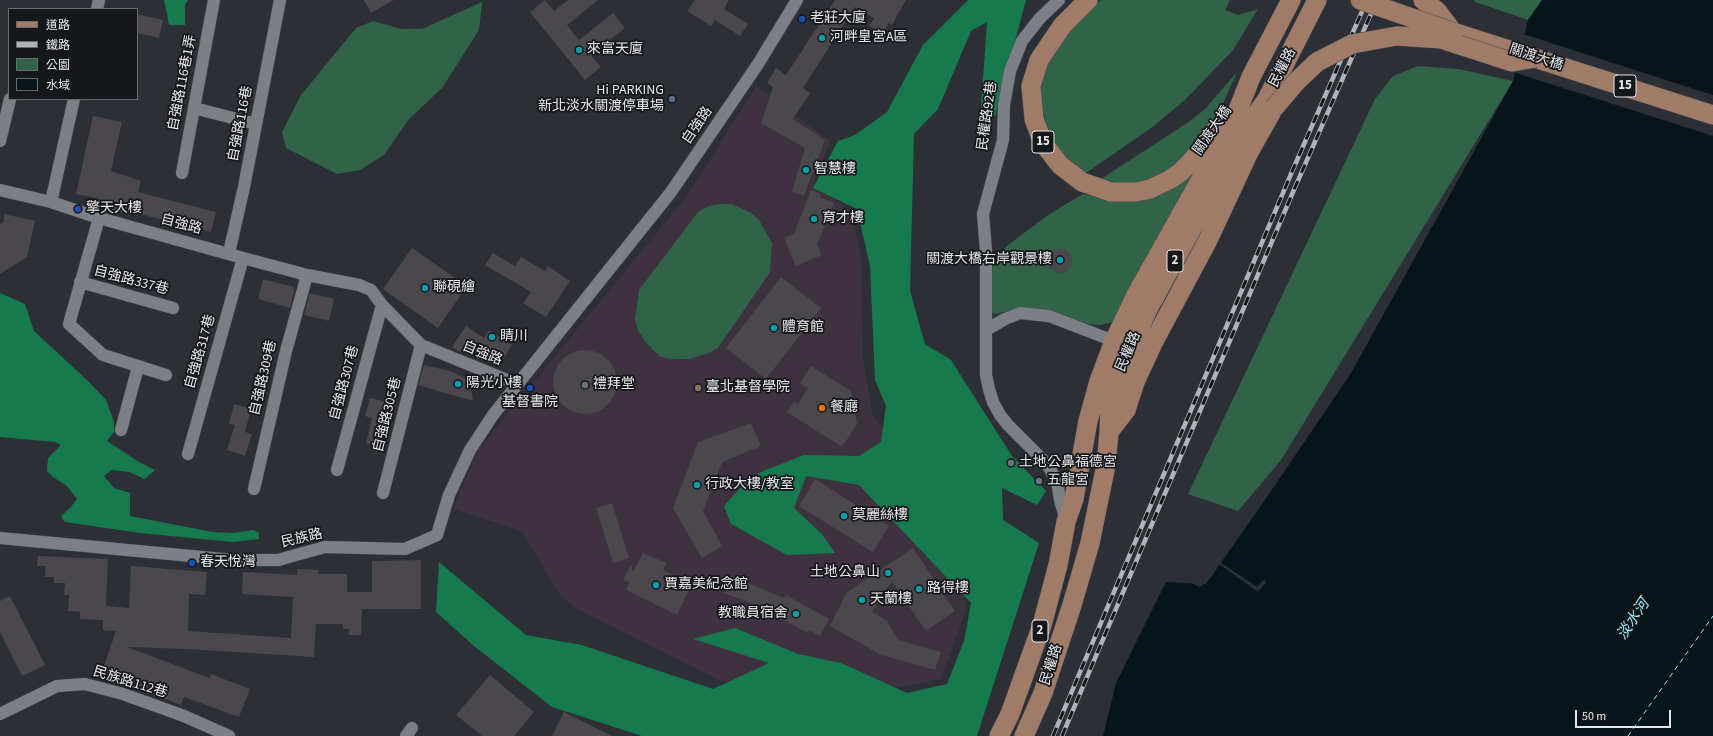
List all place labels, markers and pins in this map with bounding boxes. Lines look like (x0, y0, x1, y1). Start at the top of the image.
place label: 老莊大廈 (810, 11, 866, 27)
marker: 老莊大廈 (797, 14, 807, 24)
place label: 河畔皇宮A區 (830, 30, 908, 46)
marker: 河畔皇宮A區 (817, 33, 827, 43)
place label: 來富天廈 (587, 42, 643, 58)
marker: 來富天廈 (574, 45, 584, 55)
place label: Hi PARKING 新北淡水關渡停車場 (538, 83, 664, 116)
marker: Hi PARKING 新北淡水關渡停車場 (667, 94, 677, 104)
place label: 智慧樓 (814, 162, 856, 178)
marker: 智慧樓 (801, 165, 811, 175)
place label: 擎天大樓 (86, 201, 142, 217)
marker: 擎天大樓 (73, 204, 83, 214)
place label: 育才樓 (822, 211, 864, 227)
marker: 育才樓 (809, 214, 819, 224)
place label: 關渡大橋右岸觀景樓 (926, 252, 1052, 268)
marker: 關渡大橋右岸觀景樓 (1055, 255, 1065, 265)
place label: 聯硯繪 (433, 280, 475, 296)
marker: 聯硯繪 (420, 283, 430, 293)
place label: 體育館 (782, 320, 824, 336)
marker: 體育館 (769, 323, 779, 333)
place label: 睛川 (500, 329, 528, 345)
marker: 睛川 (487, 332, 497, 342)
place label: 陽光小樓 (466, 376, 522, 392)
place label: 禮拜堂 (593, 377, 635, 393)
marker: 陽光小樓 (453, 379, 463, 389)
marker: 禮拜堂 (580, 380, 590, 390)
place label: 臺北基督學院 (706, 380, 790, 396)
marker: 基督書院 (525, 383, 535, 393)
marker: 臺北基督學院 (693, 383, 703, 393)
place label: 基督書院 (502, 395, 558, 411)
place label: 餐廳 (830, 400, 858, 416)
marker: 餐廳 (817, 403, 827, 413)
place label: 土地公鼻福德宮 (1019, 455, 1117, 471)
marker: 土地公鼻福德宮 (1006, 458, 1016, 468)
place label: 五龍宮 (1047, 473, 1089, 489)
marker: 五龍宮 (1034, 476, 1044, 486)
place label: 行政大樓/教室 (705, 477, 794, 493)
marker: 行政大樓/教室 (692, 480, 702, 490)
place label: 莫麗絲樓 (852, 508, 908, 524)
marker: 莫麗絲樓 (839, 511, 849, 521)
place label: 春天悅灣 (200, 555, 256, 571)
marker: 春天悅灣 (187, 558, 197, 568)
place label: 土地公鼻山 (810, 565, 880, 581)
marker: 土地公鼻山 (883, 568, 893, 578)
place label: 賈嘉美紀念館 (664, 577, 748, 593)
marker: 賈嘉美紀念館 (651, 580, 661, 590)
place label: 路得樓 (927, 581, 969, 597)
marker: 路得樓 (914, 584, 924, 594)
place label: 天蘭樓 (870, 592, 912, 608)
marker: 天蘭樓 (857, 595, 867, 605)
place label: 教職員宿舍 (718, 606, 788, 622)
marker: 教職員宿舍 (791, 609, 801, 619)

